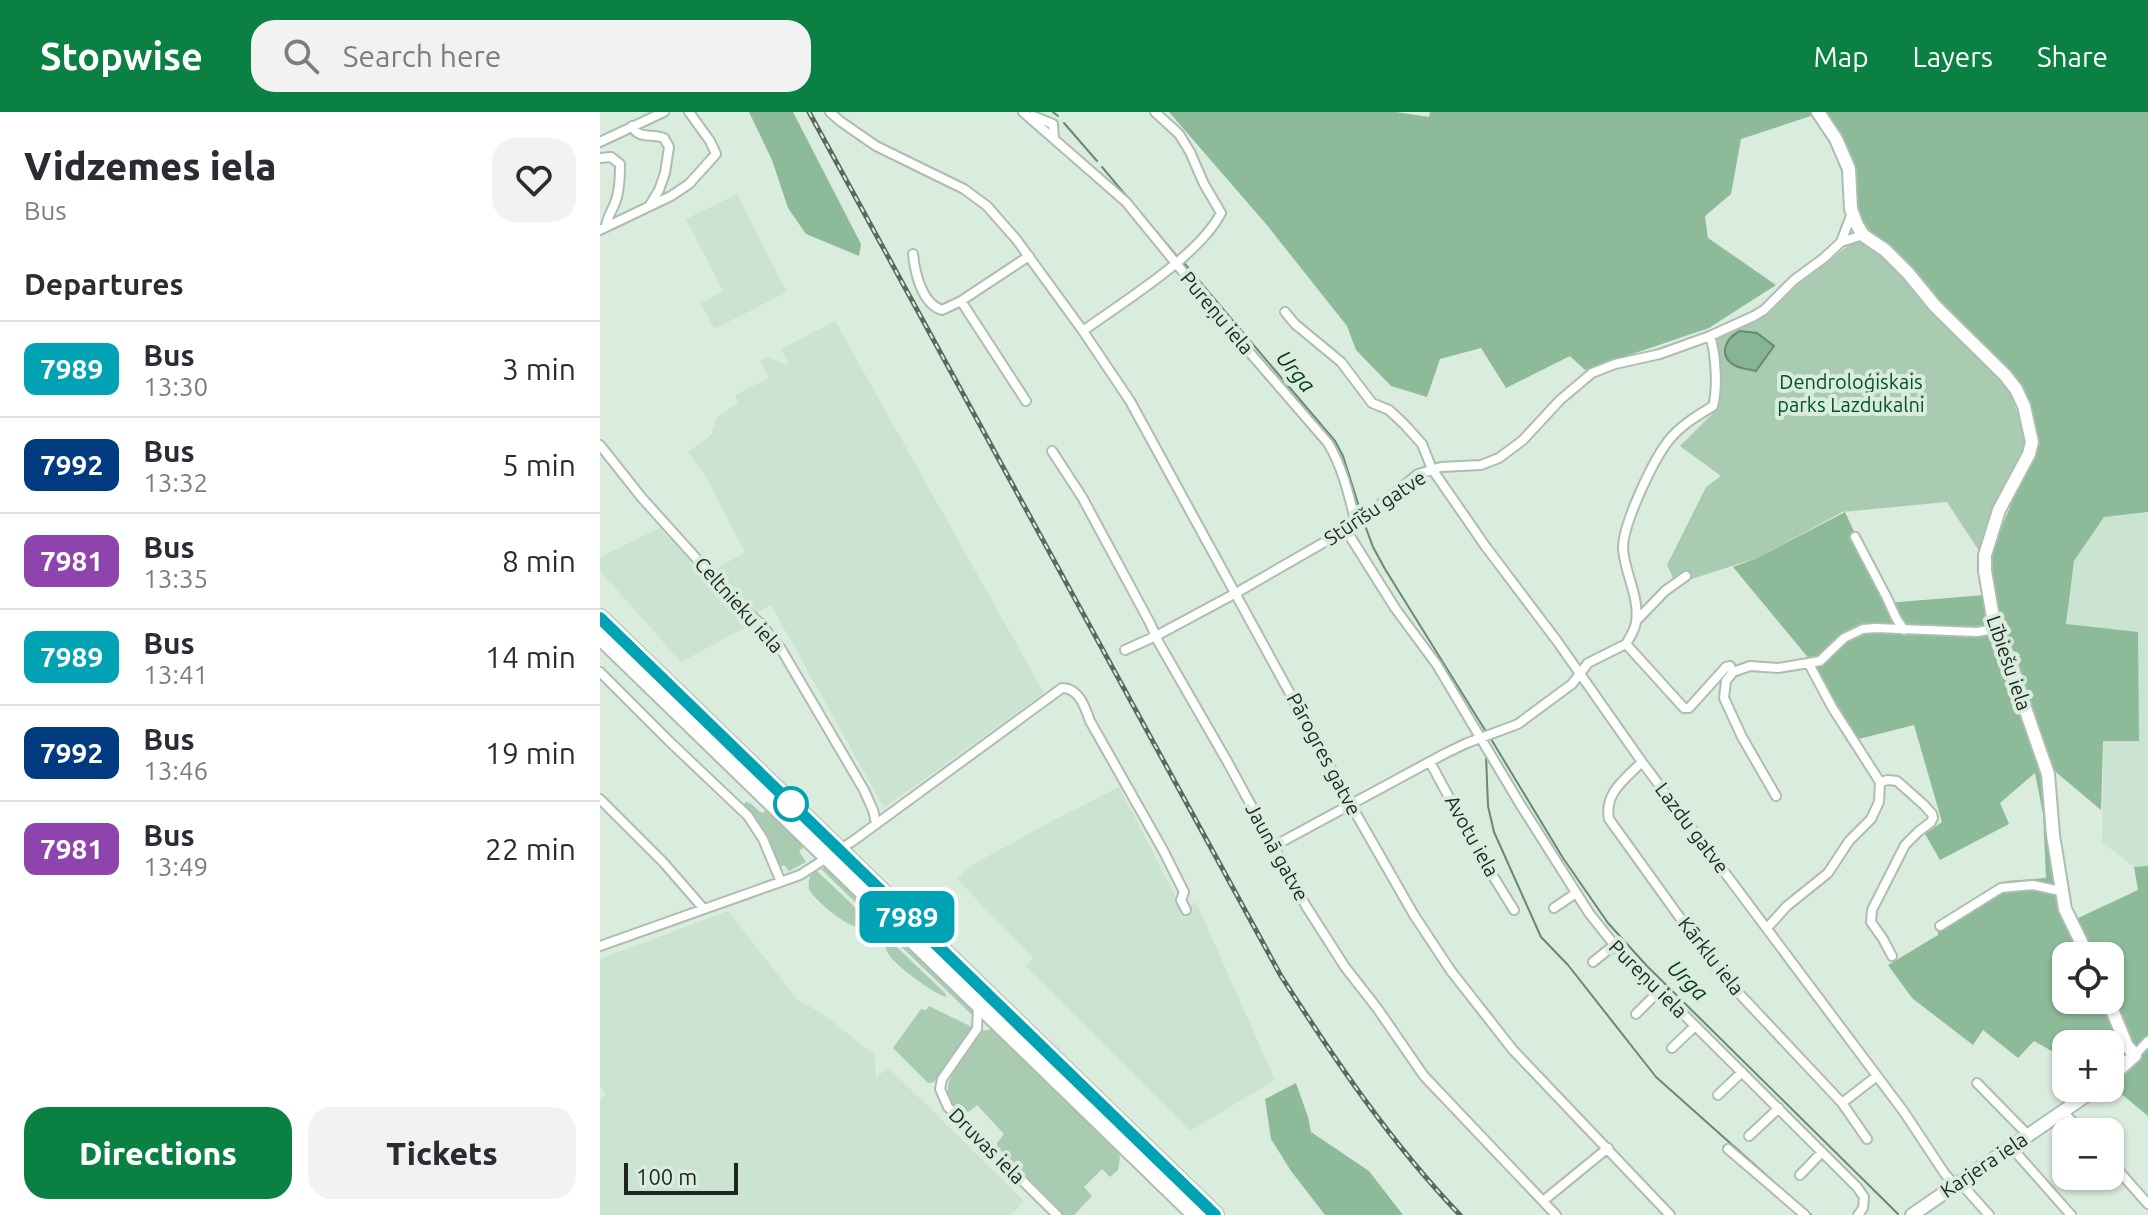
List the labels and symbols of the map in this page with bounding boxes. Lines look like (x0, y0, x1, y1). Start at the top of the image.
street label: Pureņu iela (1176, 267, 1259, 359)
water label: Urga (1272, 345, 1321, 397)
park label: Dendroloģiskais parks Lazdukalni (1777, 370, 1925, 416)
street label: Stūrīšu gatve (1320, 465, 1430, 550)
street label: Celtnieku iela (690, 552, 788, 657)
street label: Lībiešu iela (1983, 612, 2036, 713)
street label: Pārogres gatve (1283, 689, 1366, 819)
street label: Lazdu gatve (1651, 778, 1734, 878)
unlabelled marker (774, 787, 808, 821)
street label: Avotu iela (1441, 791, 1504, 880)
street label: Jaunā gatve (1241, 799, 1314, 905)
line badge: 7989 (851, 891, 963, 943)
street label: Kārklu iela (1674, 912, 1749, 999)
street label: Pureņu iela (1605, 935, 1692, 1022)
water label: Urga (1663, 954, 1714, 1005)
street label: Druvas iela (945, 1103, 1030, 1188)
street label: Karjera iela (1936, 1127, 2032, 1202)
scale bar (624, 1159, 738, 1195)

